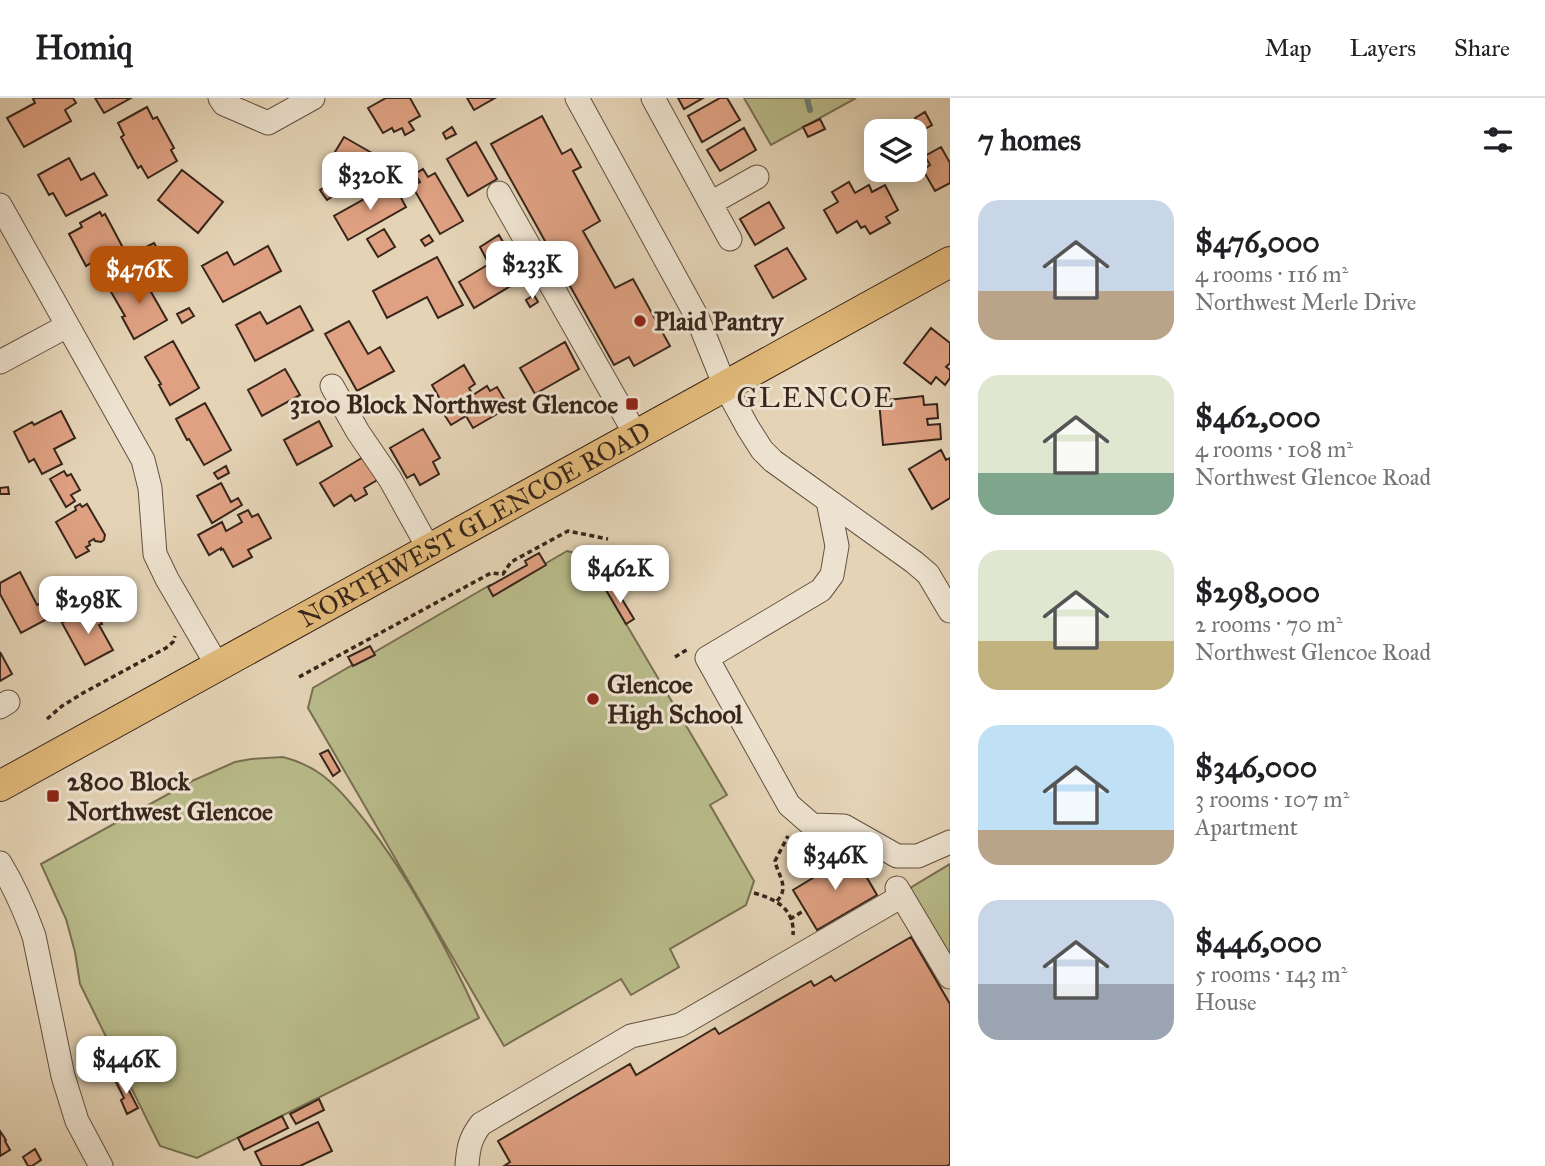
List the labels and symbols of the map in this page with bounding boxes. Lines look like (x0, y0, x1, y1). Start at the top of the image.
pin: $320K (321, 152, 419, 212)
pin: $233K (483, 242, 581, 301)
pin: $476K (90, 246, 188, 306)
place label: Plaid Pantry (654, 305, 785, 337)
marker: Plaid Pantry (632, 313, 648, 329)
district label: GLENCOE (737, 380, 895, 415)
place label: 3100 Block Northwest Glencoe (290, 388, 618, 420)
marker: 3100 Block Northwest Glencoe (624, 396, 640, 412)
street label: NORTHWEST GLENCOE ROAD (293, 414, 656, 634)
pin: $462K (571, 546, 669, 605)
pin: $298K (39, 576, 137, 636)
place label: Glencoe High School (607, 668, 744, 731)
marker: Glencoe High School (585, 691, 601, 707)
place label: 2800 Block Northwest Glencoe (67, 765, 273, 827)
marker: 2800 Block Northwest Glencoe (45, 788, 61, 804)
pin: $346K (786, 832, 884, 892)
pin: $446K (77, 1037, 175, 1096)

